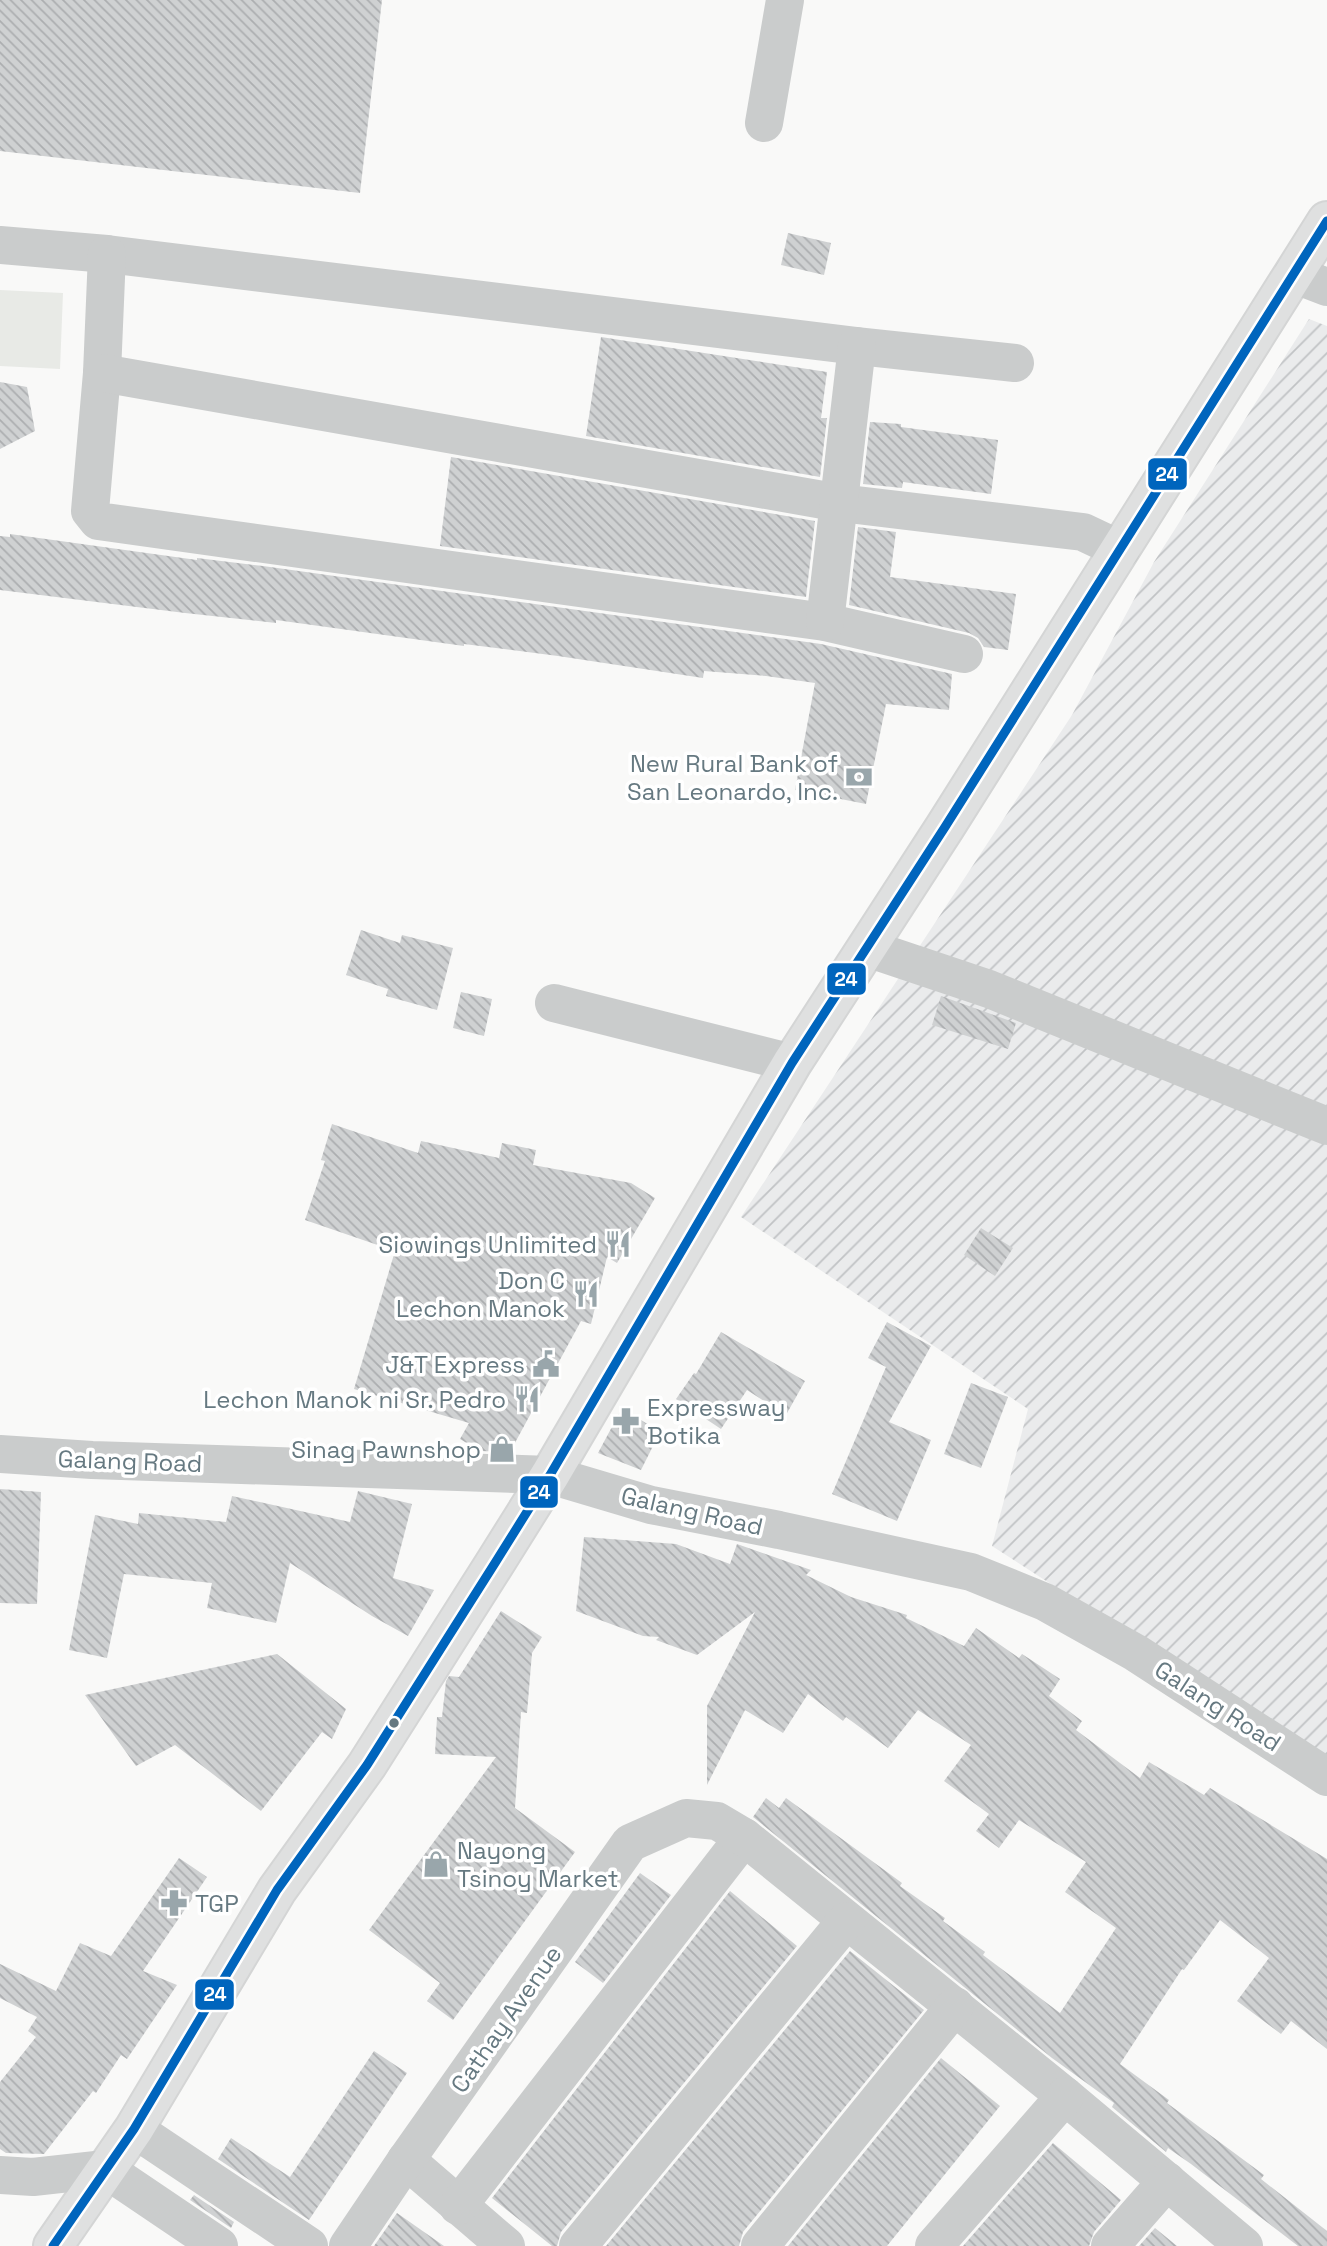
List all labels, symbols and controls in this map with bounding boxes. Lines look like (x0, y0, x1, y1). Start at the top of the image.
line badge: 24 (1147, 457, 1188, 491)
text: 24 (1155, 462, 1179, 487)
place label: New Rural Bank of San Leonardo, Inc. (627, 748, 838, 807)
bank icon: New Rural Bank of San Leonardo, Inc. (844, 762, 874, 792)
line badge: 24 (826, 962, 867, 996)
text: 24 (834, 967, 858, 992)
place label: Siowings Unlimited (379, 1229, 597, 1260)
restaurant icon: Siowings Unlimited (603, 1229, 633, 1259)
place label: Don C Lechon Manok (396, 1265, 565, 1324)
restaurant icon: Don C Lechon Manok (571, 1279, 601, 1309)
place label: J&T Express (385, 1349, 525, 1380)
public building icon: J&T Express (531, 1349, 561, 1379)
place label: Lechon Manok ni Sr. Pedro (203, 1384, 506, 1415)
restaurant icon: Lechon Manok ni Sr. Pedro (512, 1384, 542, 1414)
place label: Expressway Botika (647, 1392, 785, 1451)
pharmacy icon: Expressway Botika (611, 1406, 641, 1436)
place label: Sinag Pawnshop (291, 1434, 481, 1465)
shop icon: Sinag Pawnshop (487, 1434, 517, 1464)
street label: Galang Road (57, 1443, 203, 1479)
line badge: 24 (519, 1475, 559, 1509)
text: 24 (527, 1480, 551, 1505)
street label: Galang Road (618, 1480, 766, 1542)
street label: Galang Road (1149, 1654, 1287, 1758)
unlabelled marker (387, 1716, 401, 1730)
place label: Nayong Tsinoy Market (457, 1835, 619, 1894)
shop icon: Nayong Tsinoy Market (421, 1849, 451, 1879)
pharmacy icon: TGP (159, 1888, 189, 1918)
place label: TGP (195, 1888, 239, 1919)
street label: Cathay Avenue (444, 1939, 568, 2099)
line badge: 24 (194, 1978, 235, 2011)
text: 24 (203, 1982, 227, 2007)

